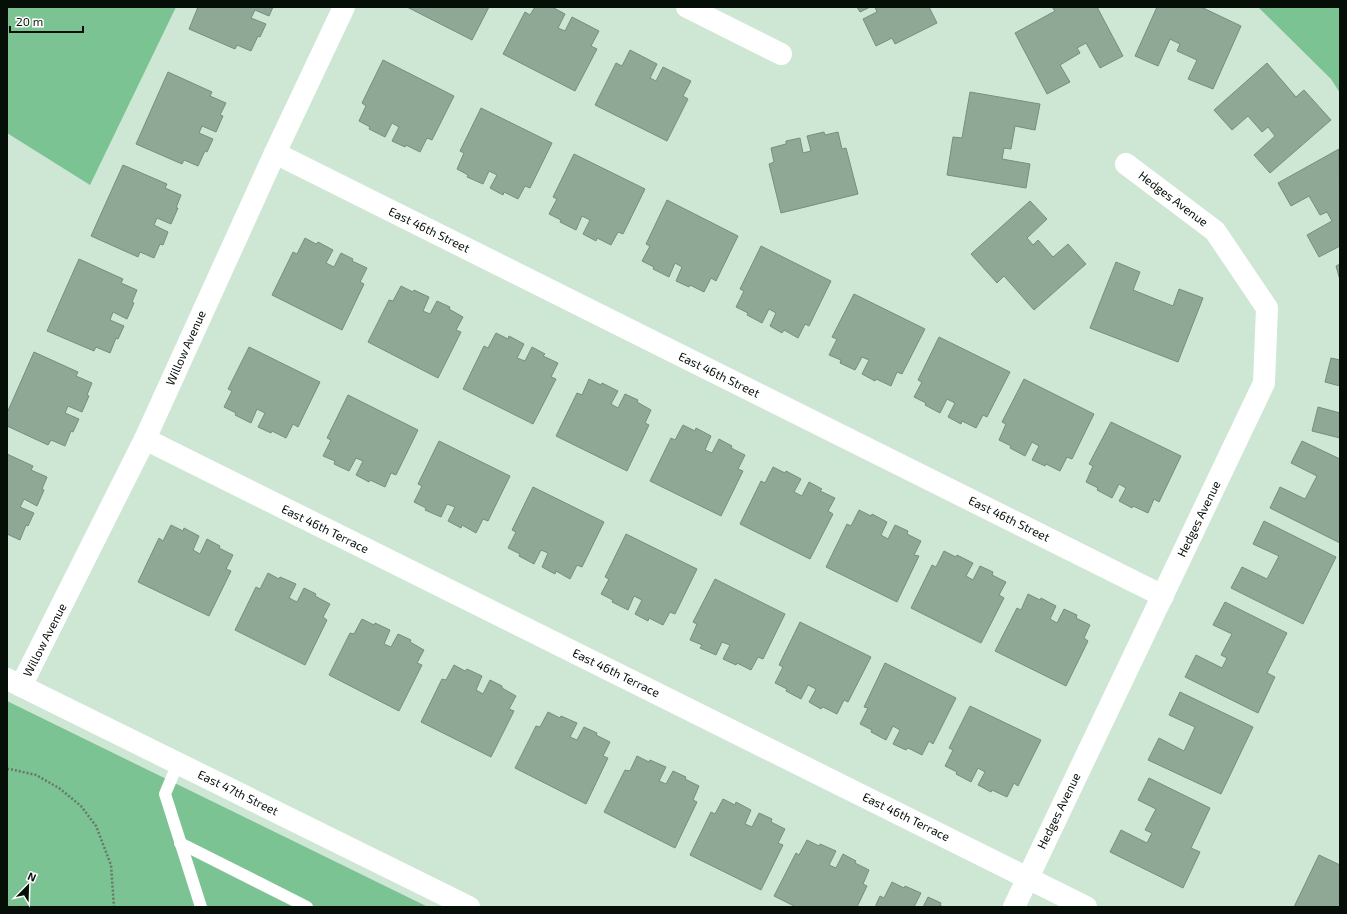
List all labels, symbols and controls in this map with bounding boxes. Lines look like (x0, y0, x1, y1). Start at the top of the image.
scale bar (10, 8, 83, 34)
text: 20 m (16, 14, 43, 28)
street label: Hedges Avenue (1136, 168, 1211, 229)
street label: East 46th Street (387, 203, 473, 255)
street label: Willow Avenue (162, 308, 208, 387)
street label: East 46th Street (677, 348, 763, 400)
street label: Hedges Avenue (1174, 478, 1223, 559)
street label: East 46th Street (967, 492, 1053, 544)
street label: East 46th Terrace (280, 501, 371, 555)
street label: Willow Avenue (20, 600, 69, 679)
street label: East 46th Terrace (571, 645, 662, 699)
street label: East 47th Street (196, 767, 281, 818)
street label: Hedges Avenue (1034, 770, 1083, 851)
street label: East 46th Terrace (861, 789, 952, 843)
north arrow (8, 866, 48, 906)
text: N (26, 869, 38, 884)

